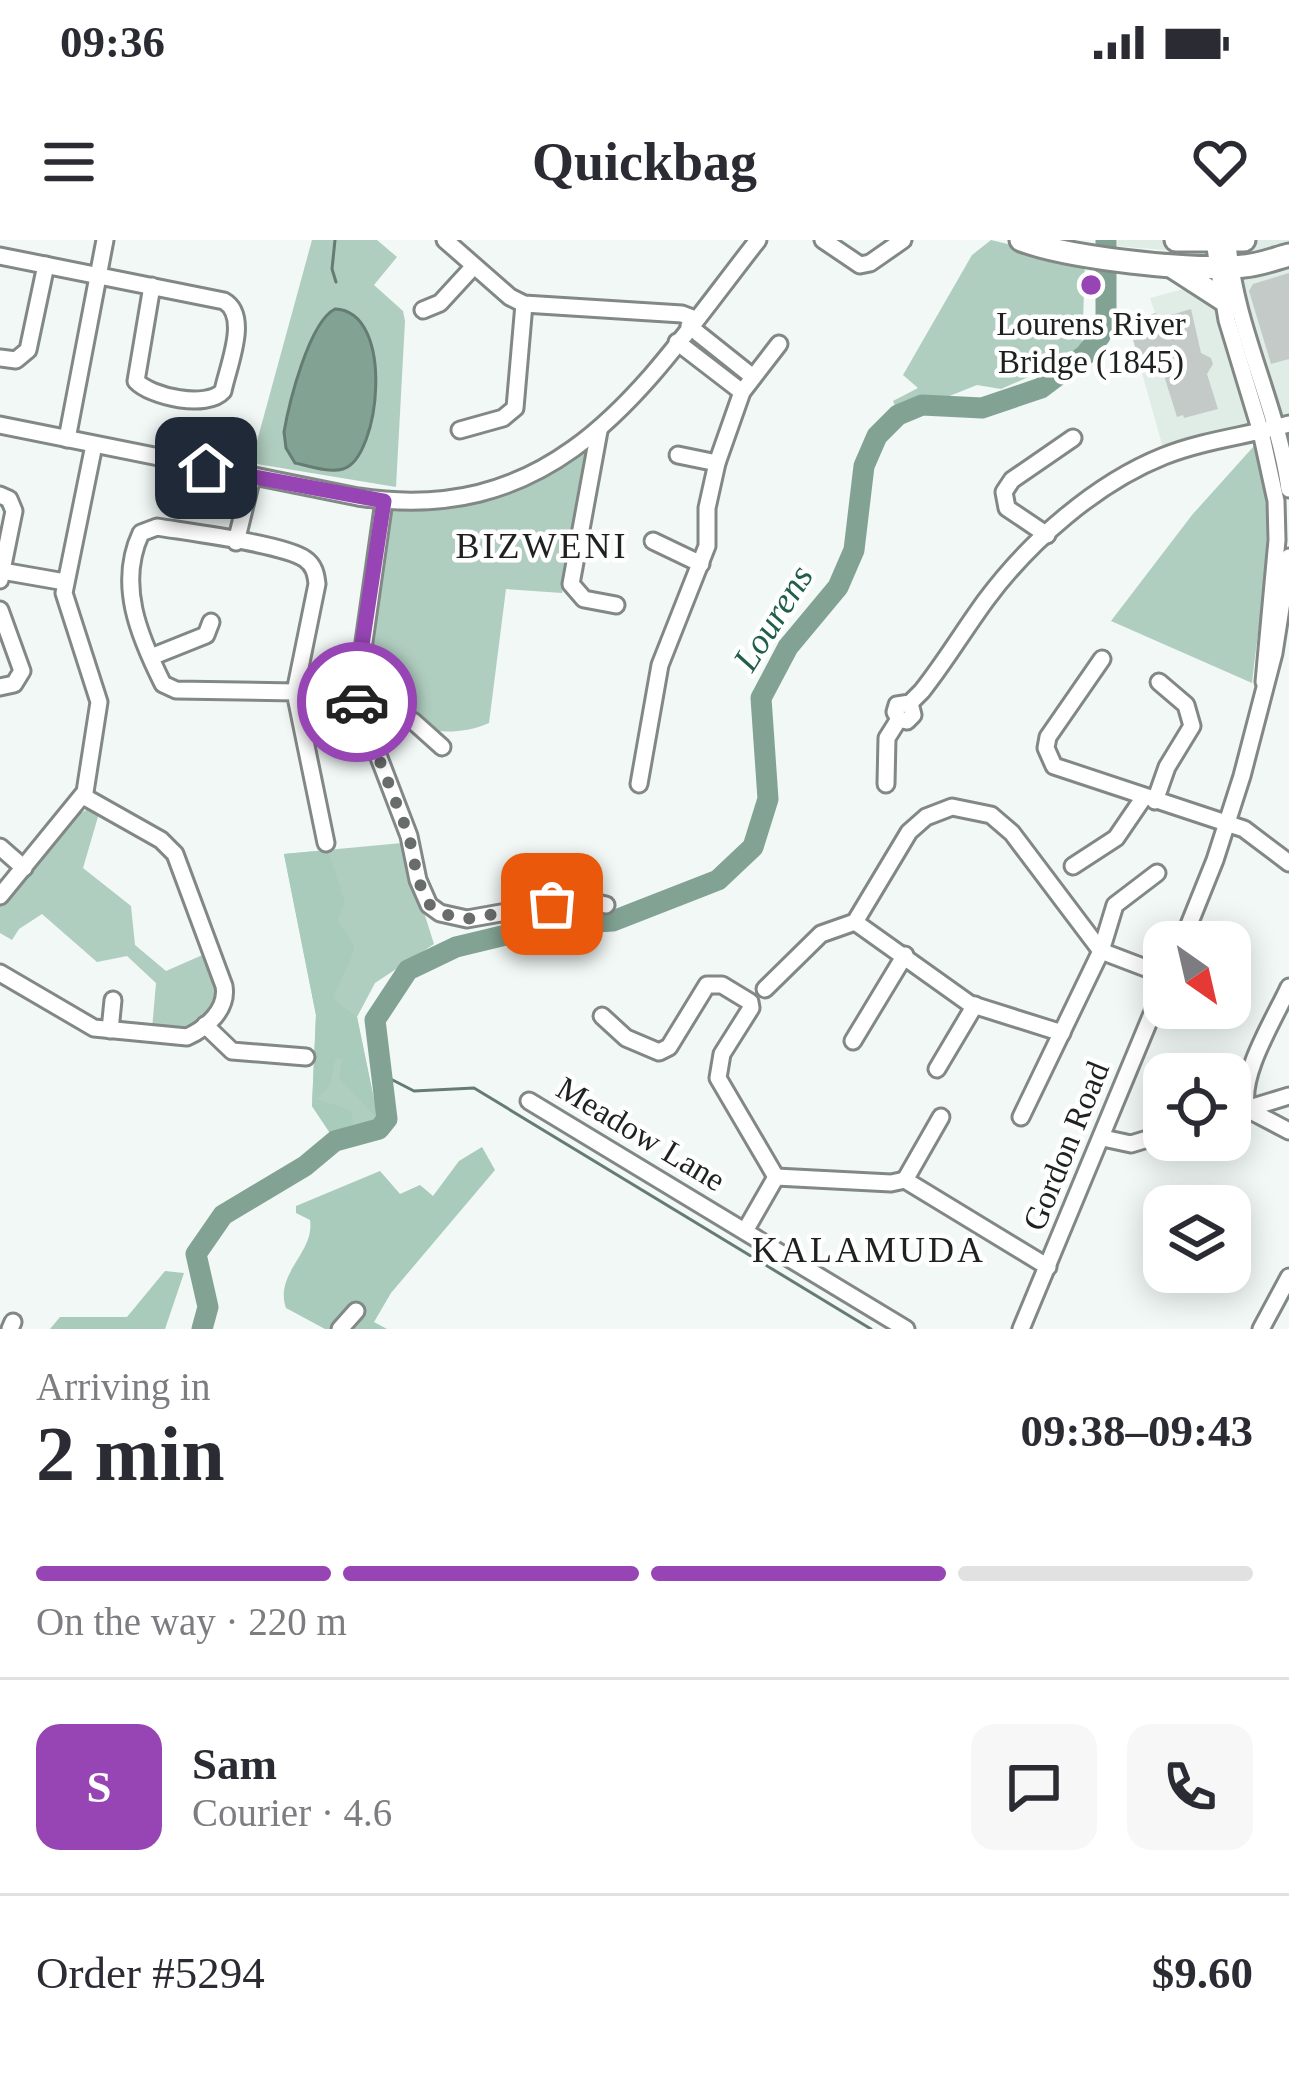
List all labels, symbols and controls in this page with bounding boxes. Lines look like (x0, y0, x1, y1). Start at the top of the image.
text: 09:36 (60, 17, 165, 67)
icon: menu (36, 129, 102, 195)
icon: heart (1187, 129, 1253, 195)
text: Quickbag (532, 132, 757, 192)
marker: Lourens River Bridge (1845) (1078, 272, 1104, 298)
place label: Lourens River Bridge (1845) (996, 306, 1186, 381)
pin (155, 417, 257, 519)
icon: home (173, 435, 239, 501)
district label: BIZWENI (456, 526, 628, 566)
water label: Lourens (725, 558, 821, 679)
courier (297, 642, 417, 762)
icon: car (324, 669, 390, 735)
pin (501, 853, 603, 955)
icon: bag (519, 871, 585, 937)
north arrow (1143, 921, 1251, 1029)
map controls (1143, 921, 1251, 1293)
button: locate (1143, 1053, 1251, 1161)
street label: Gordon Road (1016, 1056, 1116, 1236)
street label: Meadow Lane (550, 1070, 732, 1198)
button: layers (1143, 1185, 1251, 1293)
district label: KALAMUDA (752, 1230, 986, 1270)
text: Arriving in (36, 1365, 210, 1408)
text: 09:38–09:43 (1021, 1406, 1253, 1456)
text: 2 min (36, 1410, 225, 1497)
text: On the way · 220 m (36, 1600, 347, 1643)
button: chat (971, 1724, 1097, 1850)
button: phone (1127, 1724, 1253, 1850)
text: Sam (192, 1739, 277, 1789)
text: S (86, 1762, 112, 1812)
text: Courier · 4.6 (192, 1791, 392, 1834)
text: Order #5294 (36, 1948, 265, 1998)
text: $9.60 (1152, 1948, 1253, 1998)

